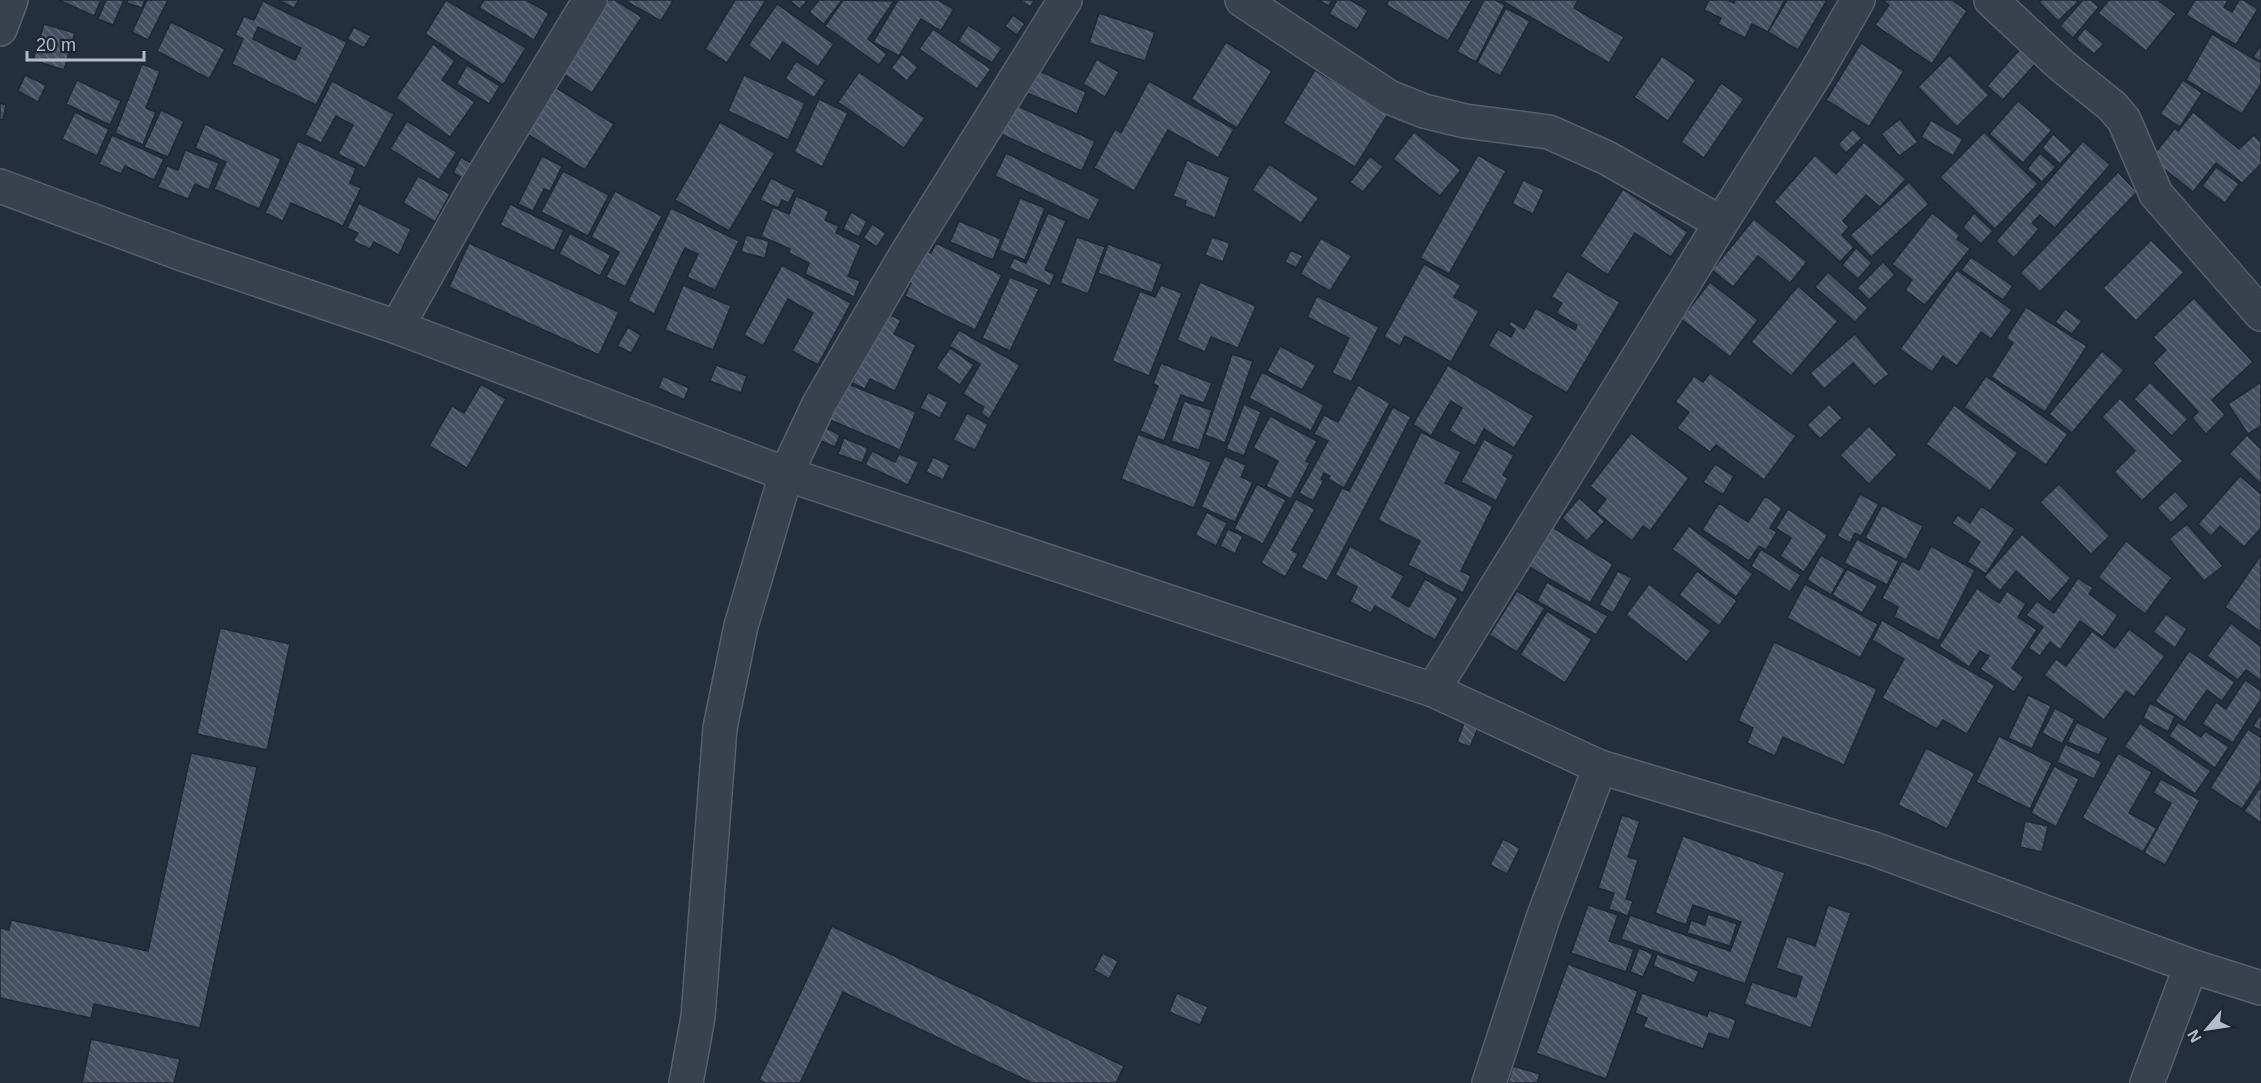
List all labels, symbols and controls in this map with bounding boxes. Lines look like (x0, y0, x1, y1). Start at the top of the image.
scale bar (27, 24, 144, 62)
text: 20 m (36, 35, 76, 55)
north arrow (2177, 999, 2237, 1059)
text: N (2184, 1027, 2205, 1045)

